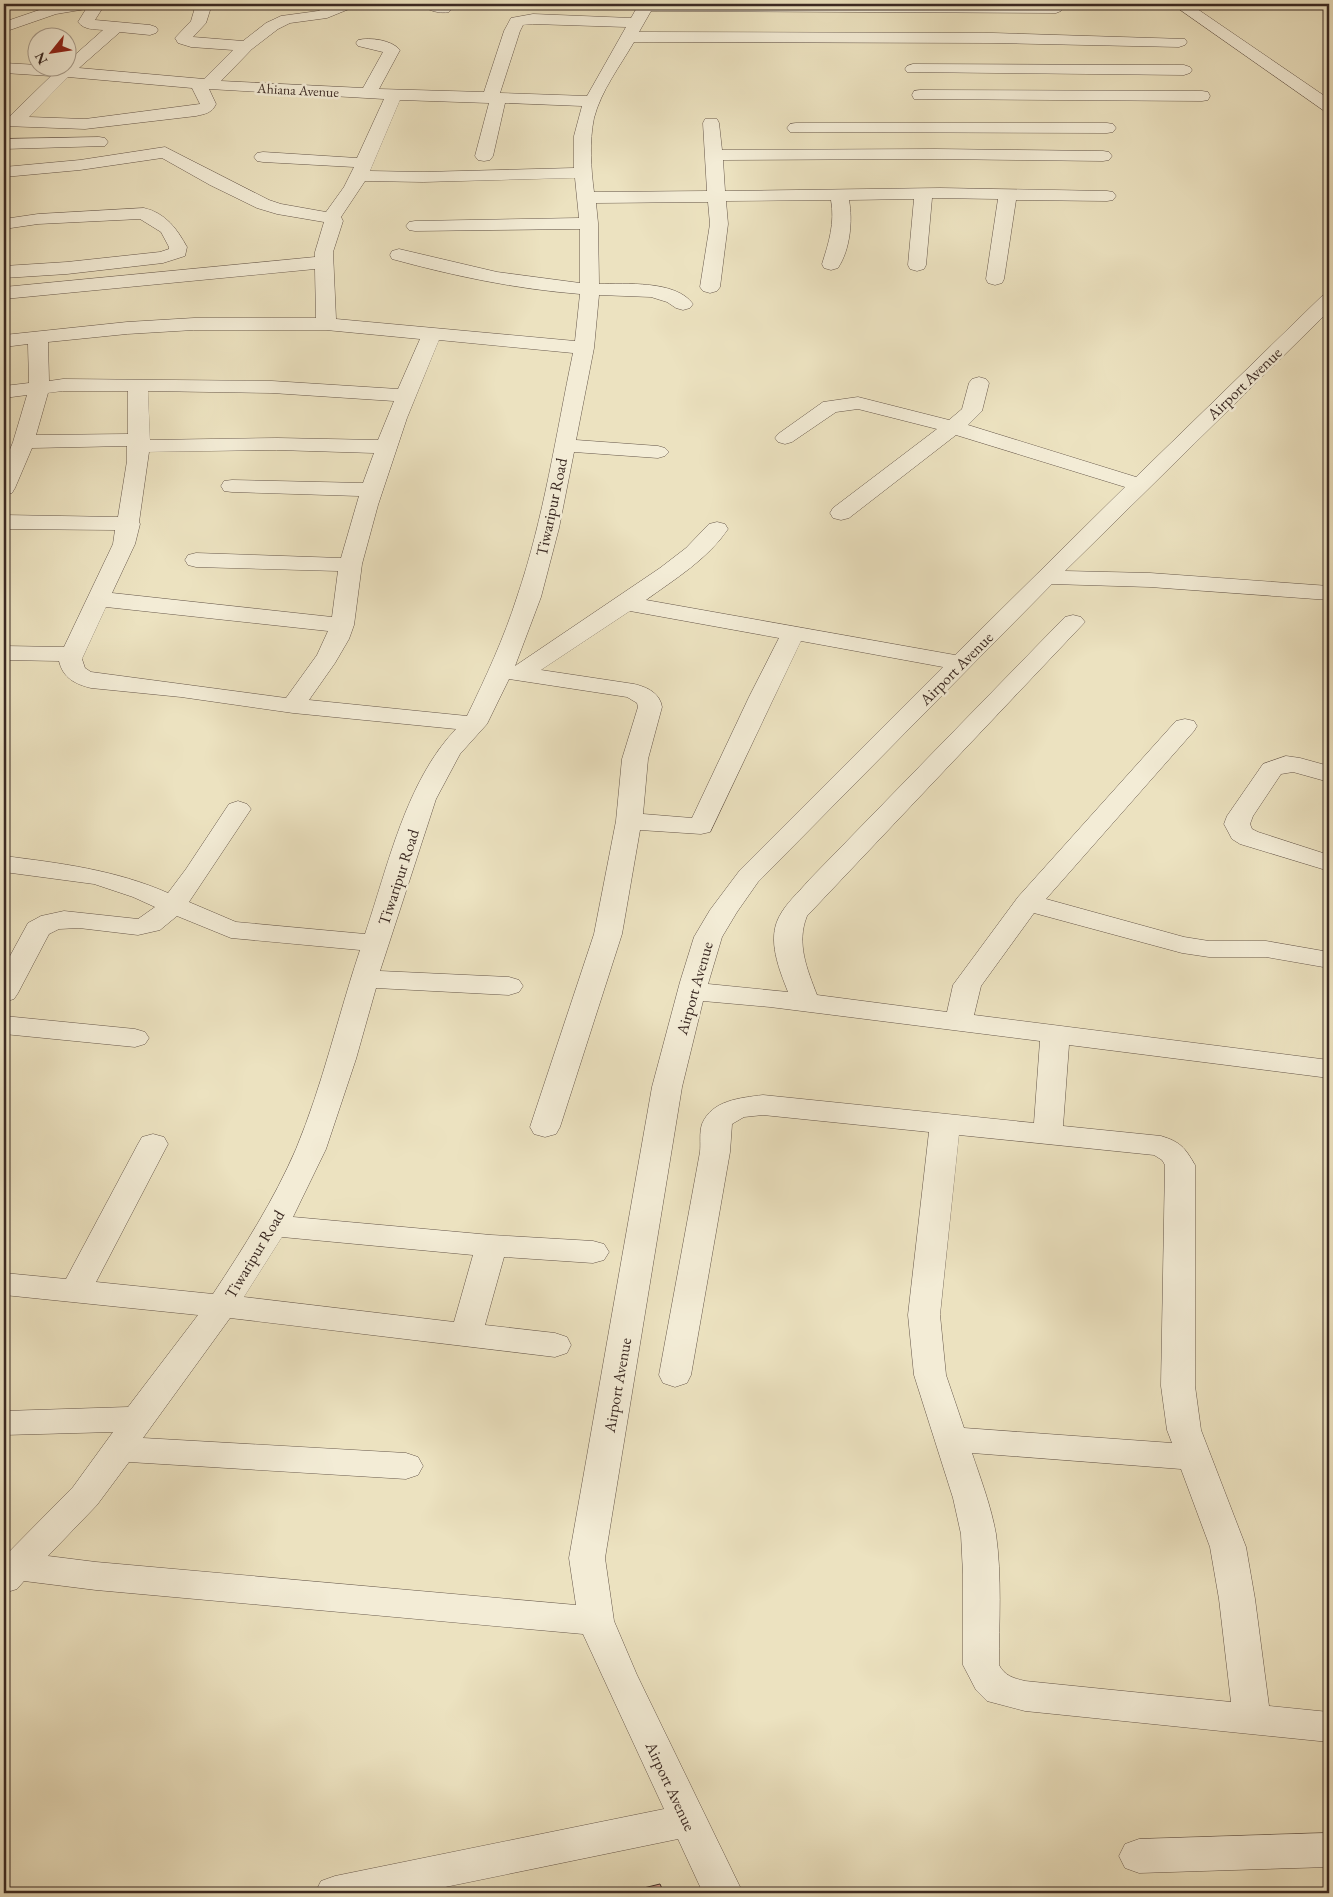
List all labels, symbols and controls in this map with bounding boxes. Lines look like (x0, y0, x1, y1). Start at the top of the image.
north arrow (28, 28, 78, 78)
text: N (30, 49, 51, 68)
street label: Ahiana Avenue (256, 79, 340, 101)
street label: Airport Avenue (1202, 342, 1286, 425)
street label: Tiwaripur Road (531, 455, 572, 558)
street label: Airport Avenue (914, 627, 998, 710)
street label: Tiwaripur Road (373, 826, 424, 928)
street label: Airport Avenue (671, 939, 718, 1038)
street label: Tiwaripur Road (220, 1205, 290, 1302)
street label: Airport Avenue (599, 1336, 636, 1435)
street label: Airport Avenue (640, 1737, 700, 1834)

